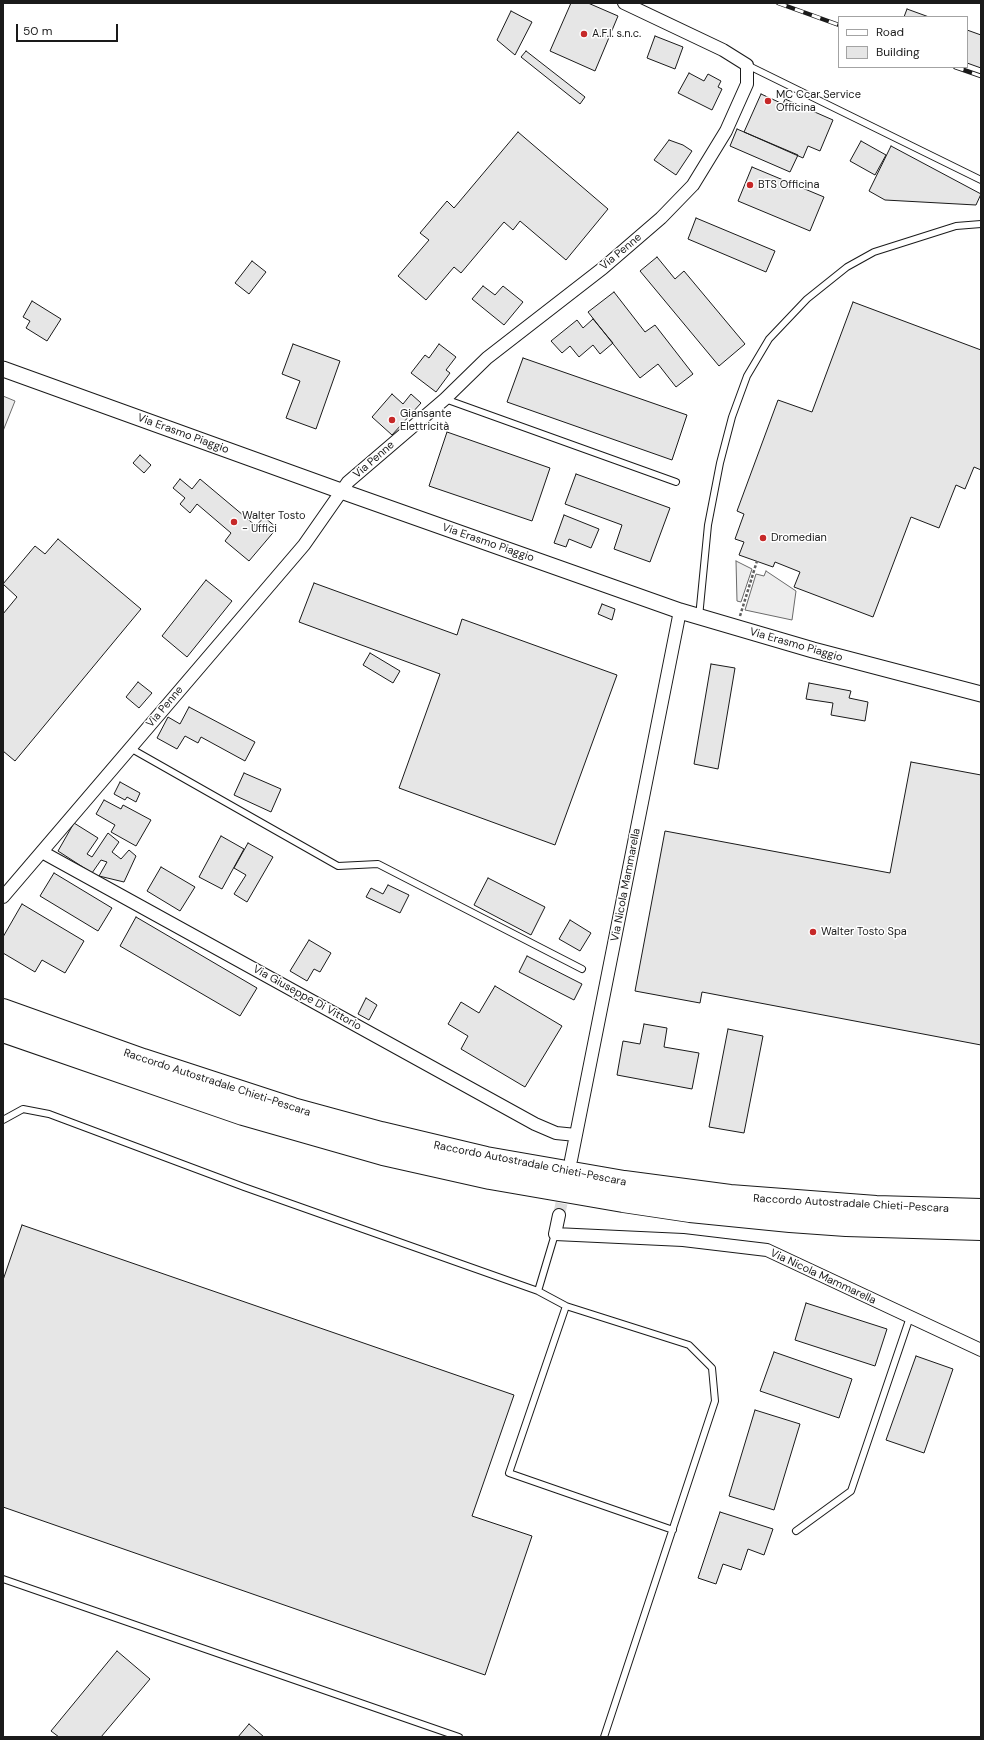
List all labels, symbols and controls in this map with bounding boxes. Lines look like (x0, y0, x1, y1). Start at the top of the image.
scale bar (18, 16, 120, 42)
legend (838, 16, 968, 68)
text: 50 m (23, 23, 52, 39)
text: Road (876, 24, 904, 40)
place label: A.F.I. s.n.c. (592, 27, 641, 41)
marker: A.F.I. s.n.c. (579, 29, 589, 39)
text: Building (876, 44, 920, 60)
place label: MC Ccar Service Officina (776, 88, 861, 114)
marker: MC Ccar Service Officina (763, 96, 773, 106)
place label: BTS Officina (758, 178, 819, 192)
marker: BTS Officina (745, 180, 755, 190)
street label: Via Penne (598, 231, 644, 273)
place label: Giansante Elettricità (400, 407, 452, 433)
street label: Via Erasmo Piaggio (135, 411, 231, 457)
marker: Giansante Elettricità (387, 415, 397, 425)
street label: Via Penne (351, 439, 397, 481)
place label: Walter Tosto - Uffici (242, 509, 306, 535)
marker: Walter Tosto - Uffici (229, 517, 239, 527)
street label: Via Erasmo Piaggio (440, 521, 536, 565)
place label: Dromedian (771, 531, 827, 545)
marker: Dromedian (758, 533, 768, 543)
street label: Via Erasmo Piaggio (748, 625, 844, 665)
street label: Via Penne (144, 684, 186, 730)
street label: Via Nicola Mammarella (609, 827, 643, 943)
place label: Walter Tosto Spa (821, 925, 907, 939)
marker: Walter Tosto Spa (808, 927, 818, 937)
street label: Via Giuseppe Di Vittorio (250, 963, 364, 1033)
street label: Raccordo Autostradale Chieti-Pescara (122, 1046, 312, 1120)
street label: Raccordo Autostradale Chieti-Pescara (433, 1139, 627, 1189)
street label: Raccordo Autostradale Chieti-Pescara (753, 1192, 949, 1216)
street label: Via Nicola Mammarella (768, 1247, 878, 1307)

